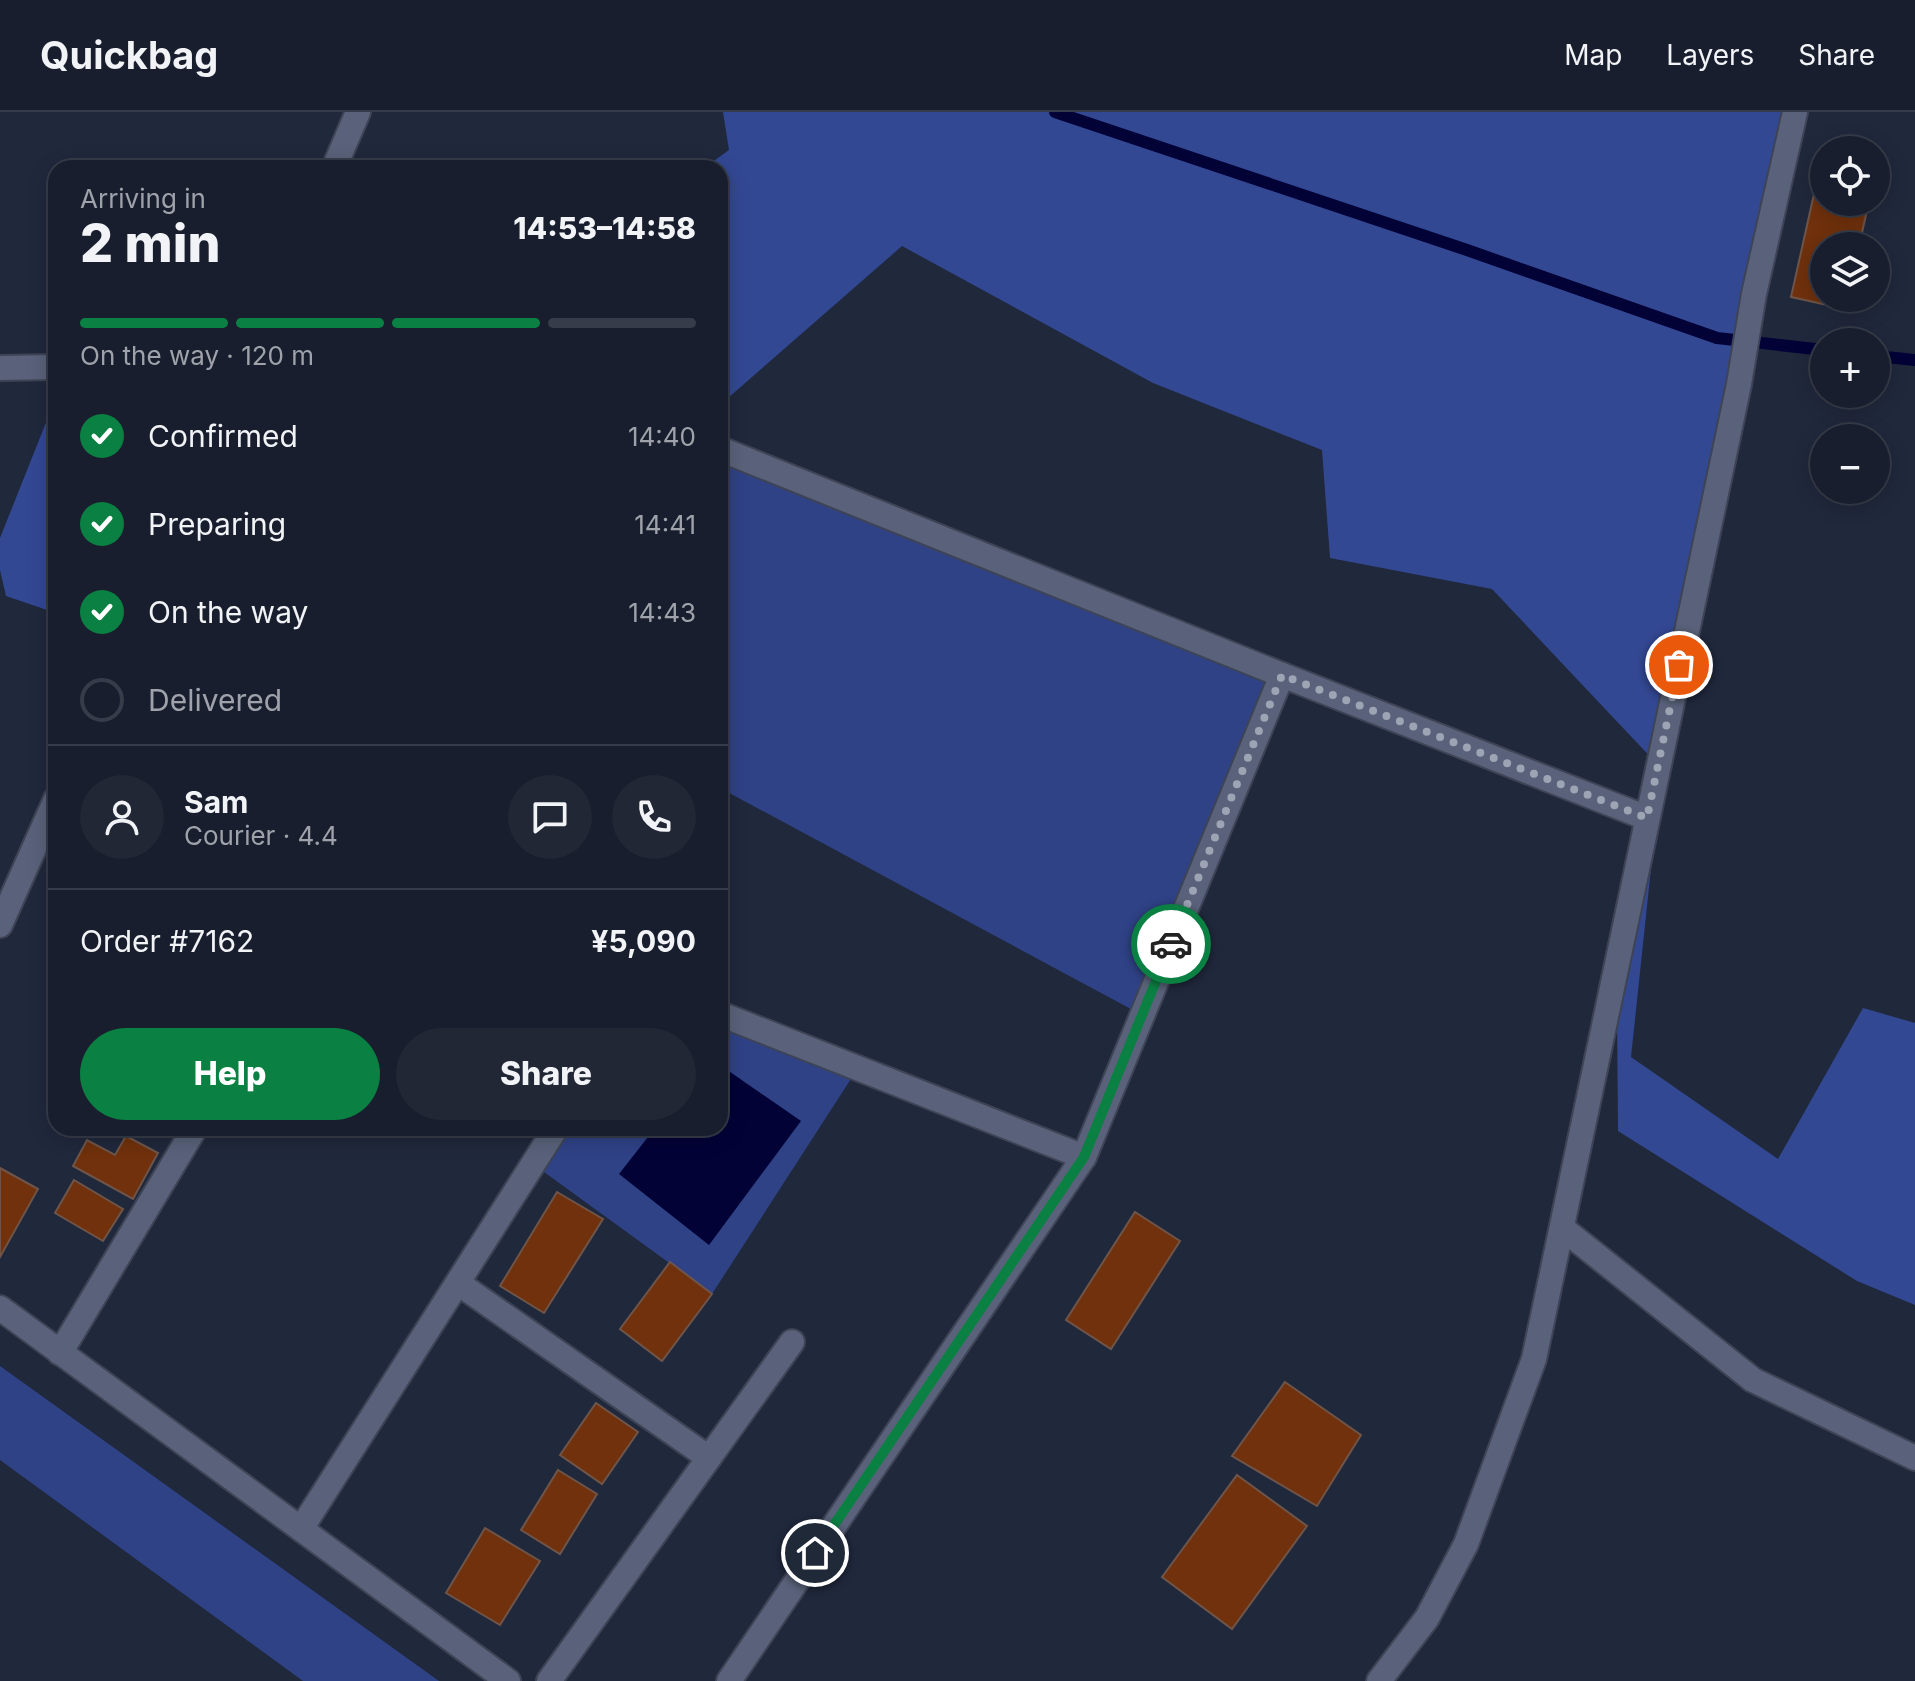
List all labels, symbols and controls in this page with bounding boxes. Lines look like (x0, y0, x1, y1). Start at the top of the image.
text: Quickbag (40, 32, 218, 78)
text: Map (1564, 38, 1622, 72)
text: Layers (1666, 38, 1754, 72)
text: Share (1798, 38, 1875, 72)
map controls (1810, 136, 1890, 504)
button: locate (1810, 136, 1890, 216)
text: Arriving in (80, 183, 206, 214)
text: 14:53–14:58 (513, 210, 696, 246)
text: 2 min (80, 212, 221, 275)
button: layers (1810, 232, 1890, 312)
button: + (1810, 328, 1890, 408)
text: On the way · 120 m (80, 340, 314, 371)
icon: check (80, 414, 124, 458)
text: Confirmed (148, 418, 298, 454)
text: 14:40 (628, 421, 696, 452)
button: − (1810, 424, 1890, 504)
icon: check (80, 502, 124, 546)
text: Preparing (148, 506, 286, 542)
text: 14:41 (634, 509, 696, 540)
icon: check (80, 590, 124, 634)
text: On the way (148, 594, 308, 630)
text: 14:43 (628, 597, 696, 628)
pin (1645, 631, 1713, 699)
icon: bag (1657, 643, 1701, 687)
text: Delivered (148, 682, 282, 718)
button: person (80, 775, 164, 859)
button: chat (508, 775, 592, 859)
button: phone (612, 775, 696, 859)
text: Sam (184, 784, 248, 820)
text: Courier · 4.4 (184, 820, 338, 851)
courier (1131, 904, 1211, 984)
icon: car (1149, 922, 1193, 966)
text: Order #7162 (80, 923, 254, 959)
text: ¥5,090 (591, 923, 696, 959)
button: Help (80, 1028, 380, 1120)
button: Share (396, 1028, 696, 1120)
pin (781, 1519, 849, 1587)
icon: home (793, 1531, 837, 1575)

